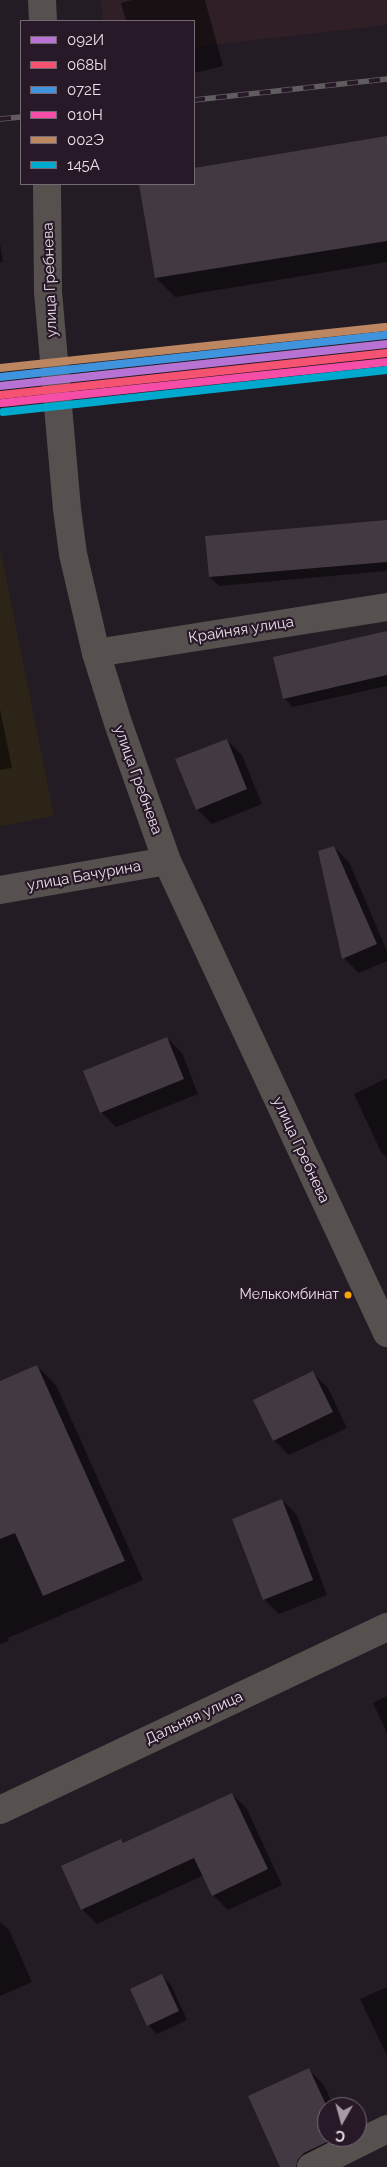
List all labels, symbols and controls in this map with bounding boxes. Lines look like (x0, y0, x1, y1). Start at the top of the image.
legend (20, 20, 195, 185)
text: 092И (67, 31, 104, 49)
text: 068Ы (67, 56, 107, 74)
text: 072Е (67, 81, 101, 99)
text: 010Н (67, 106, 103, 124)
text: 002Э (67, 131, 104, 149)
text: 145А (67, 156, 100, 174)
street label: улица Гребнева (39, 222, 61, 338)
street label: Крайняя улица (187, 613, 295, 647)
street label: улица Гребнева (110, 723, 166, 837)
street label: улица Бачурина (26, 857, 142, 895)
street label: улица Гребнева (269, 1094, 333, 1206)
place label: Мелькомбинат (240, 1287, 339, 1303)
marker: Мелькомбинат (343, 1290, 353, 1300)
street label: Дальняя улица (142, 1687, 246, 1749)
north arrow (317, 2097, 367, 2147)
text: С (335, 2127, 346, 2144)

